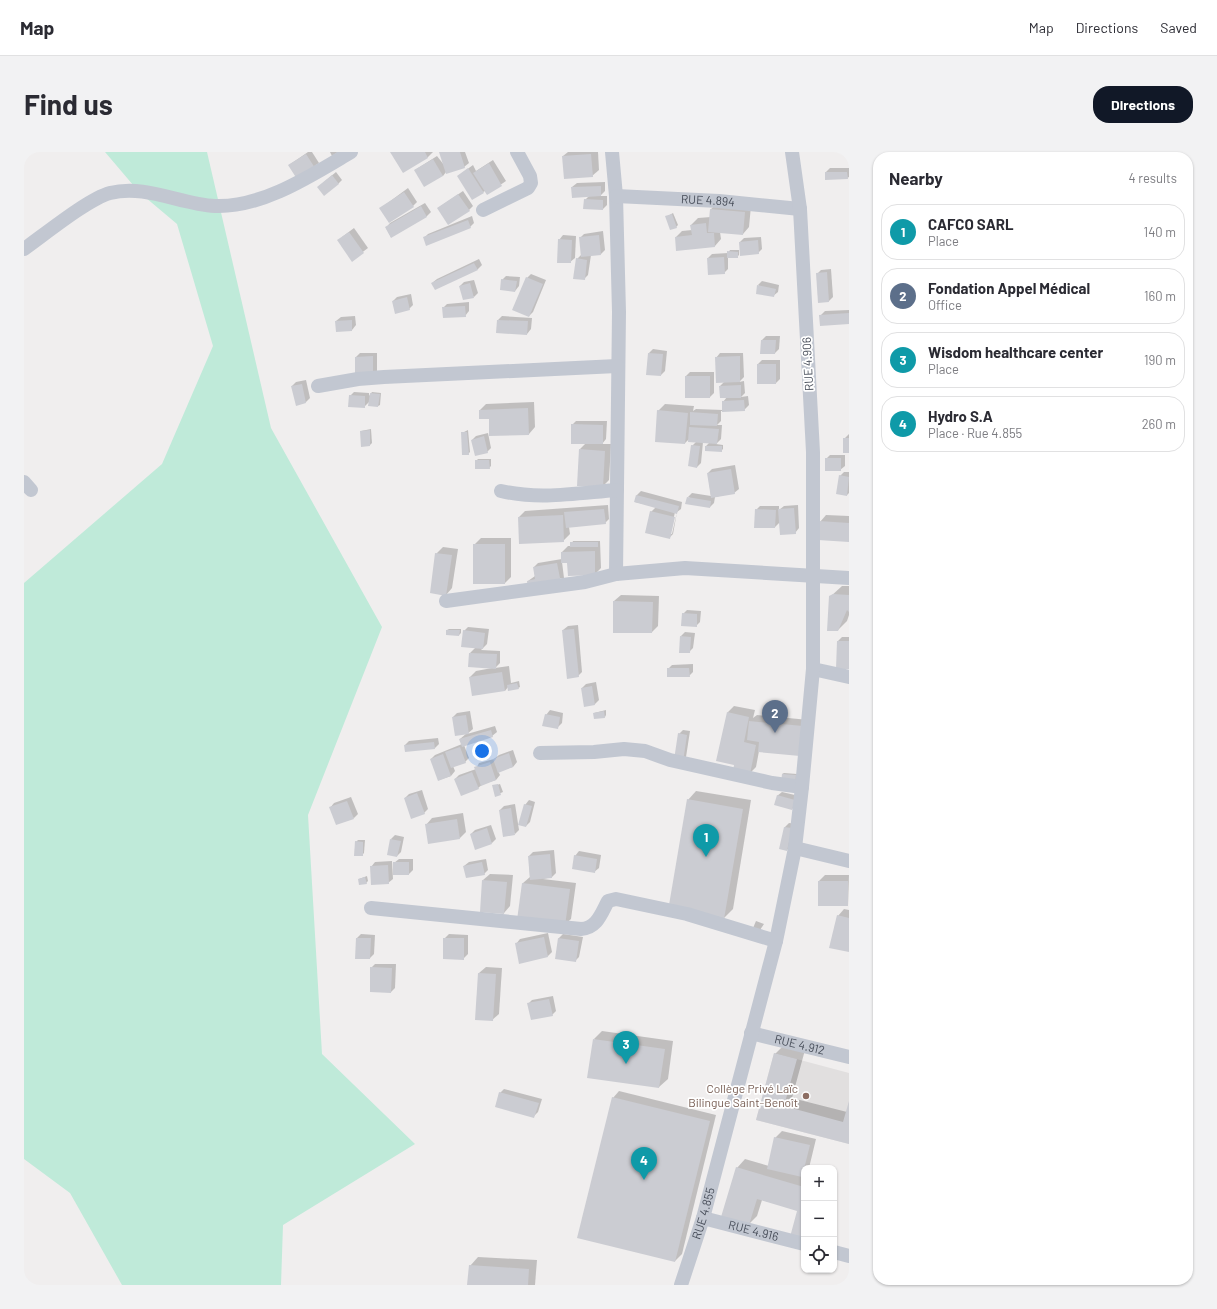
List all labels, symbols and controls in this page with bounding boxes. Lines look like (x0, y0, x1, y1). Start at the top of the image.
text: Map (20, 16, 54, 39)
text: Map (1029, 19, 1054, 36)
text: Directions (1076, 19, 1138, 36)
text: Saved (1160, 19, 1197, 36)
button: Directions (1093, 86, 1193, 123)
text: Find us (24, 87, 113, 121)
text: Nearby (889, 168, 943, 188)
text: 4 results (1129, 170, 1177, 186)
street label: RUE 4.894 (681, 191, 736, 209)
text: CAFCO SARL (928, 215, 1014, 233)
text: 1 (901, 224, 905, 240)
text: 140 m (1144, 224, 1176, 240)
text: Place (928, 233, 959, 249)
text: Fondation Appel Médical (928, 279, 1090, 297)
text: 2 (899, 288, 907, 304)
text: 160 m (1144, 288, 1176, 304)
text: Office (928, 297, 962, 313)
street label: RUE 4.906 (799, 337, 815, 391)
text: Wisdom healthcare center (928, 343, 1103, 361)
text: 3 (899, 352, 907, 368)
text: 190 m (1144, 352, 1176, 368)
text: Place (928, 361, 959, 377)
text: Hydro S.A (928, 407, 993, 425)
text: 4 (899, 416, 907, 432)
text: 260 m (1142, 416, 1176, 432)
text: Place · Rue 4.855 (928, 425, 1022, 441)
pin: 2 (762, 700, 788, 733)
your location (472, 741, 492, 761)
pin: 1 (693, 824, 719, 857)
pin: 3 (613, 1031, 639, 1064)
street label: RUE 4.912 (773, 1031, 826, 1057)
place label: Collège Privé Laïc Bilingue Saint-Benoît (688, 1081, 798, 1109)
marker: Collège Privé Laïc Bilingue Saint-Benoît (801, 1091, 811, 1101)
pin: 4 (631, 1147, 657, 1180)
map controls (801, 1165, 837, 1273)
button: + (801, 1165, 837, 1201)
street label: RUE 4.855 (688, 1186, 717, 1241)
button: − (801, 1201, 837, 1237)
street label: RUE 4.916 (727, 1217, 780, 1243)
button: locate (801, 1237, 837, 1273)

